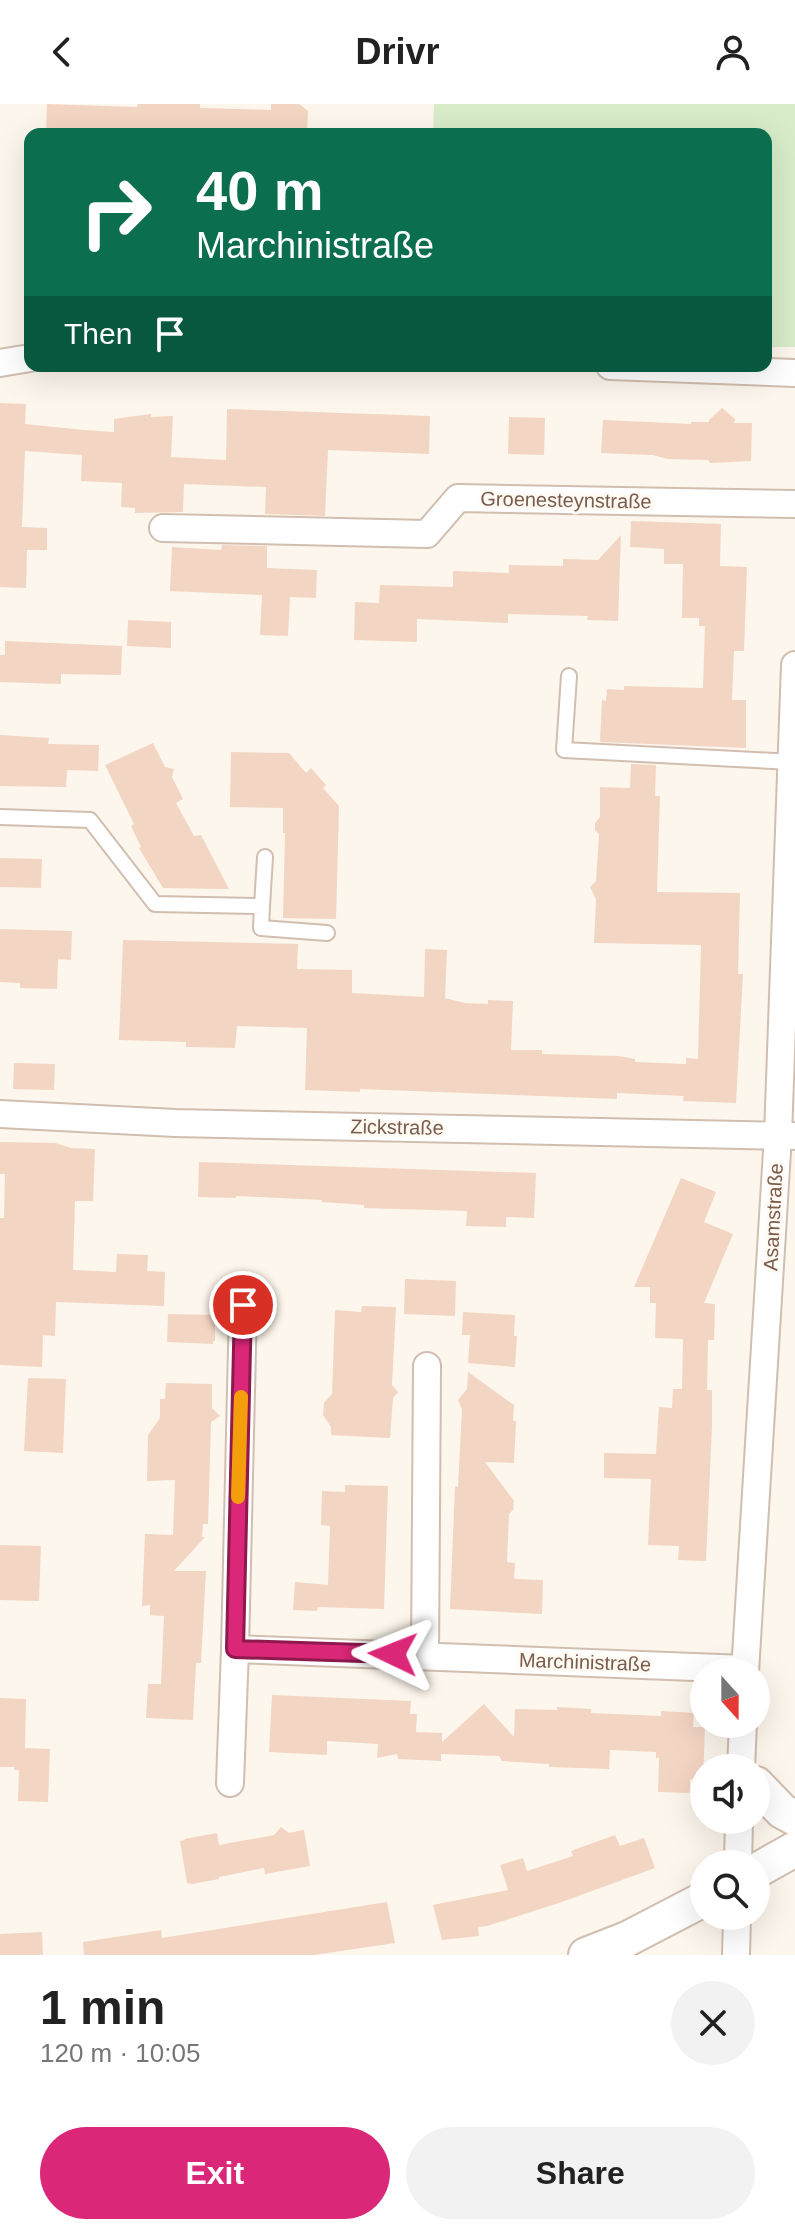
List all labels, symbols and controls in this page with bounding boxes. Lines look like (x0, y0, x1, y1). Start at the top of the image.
icon: back (40, 30, 84, 74)
icon: person (711, 30, 755, 74)
text: Drivr (355, 31, 440, 72)
text: 40 m (196, 159, 324, 222)
icon: right (64, 160, 168, 264)
text: Marchinistraße (196, 225, 434, 266)
icon: arrive (148, 312, 192, 356)
text: Then (64, 317, 132, 350)
street label: Groenesteynstraße (480, 488, 652, 512)
street label: Zickstraße (350, 1115, 444, 1139)
street label: Asamstraße (759, 1163, 787, 1271)
pin (209, 1271, 277, 1339)
icon: arrive (221, 1283, 265, 1327)
position arrow (351, 1612, 435, 1696)
street label: Marchinistraße (519, 1649, 651, 1675)
north arrow (690, 1658, 770, 1738)
map controls (690, 1658, 770, 1930)
button: sound (690, 1754, 770, 1834)
button: search (690, 1850, 770, 1930)
text: 1 min (40, 1981, 165, 2034)
button: close (671, 1981, 755, 2065)
text: 120 m · 10:05 (40, 2038, 200, 2068)
button: Exit (40, 2127, 390, 2219)
button: Share (406, 2127, 755, 2219)

